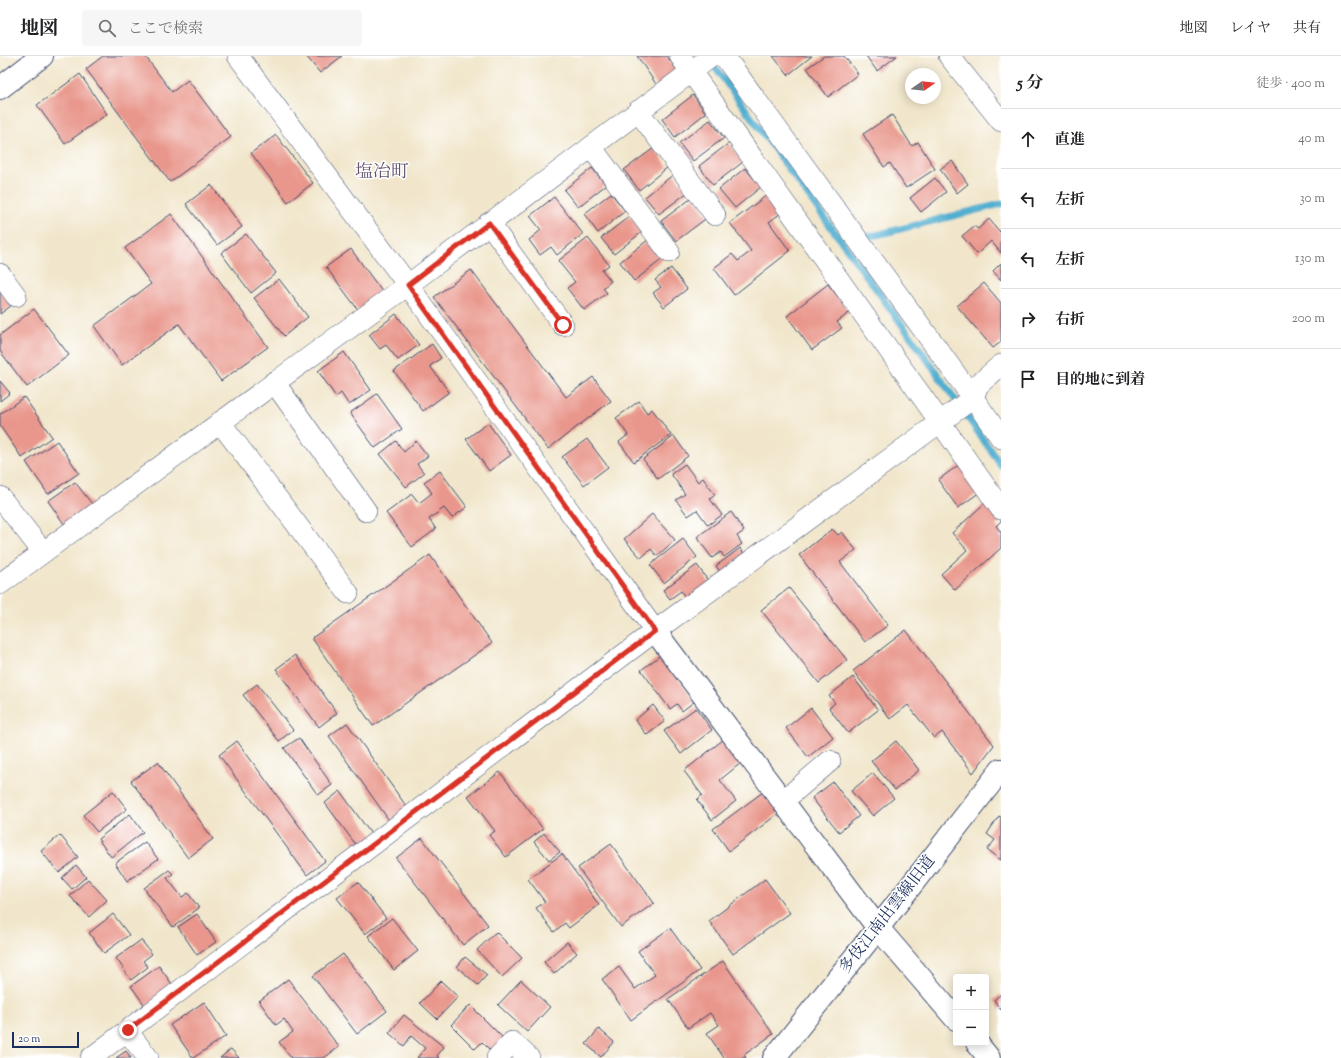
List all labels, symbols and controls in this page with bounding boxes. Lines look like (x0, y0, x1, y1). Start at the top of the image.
search box (82, 10, 362, 46)
text: 地図 (20, 16, 58, 43)
icon: search (96, 17, 118, 39)
text: ここで検索 (128, 19, 203, 40)
text: 地図 (1180, 19, 1208, 39)
text: レイヤ (1230, 19, 1271, 39)
text: 共有 (1293, 19, 1321, 39)
north arrow (905, 68, 941, 104)
text: 5 分 (1017, 72, 1043, 96)
text: 徒歩 · 400 m (1256, 75, 1325, 93)
icon: ahead (1017, 128, 1039, 150)
text: 直進 (1055, 130, 1085, 151)
text: 40 m (1298, 130, 1325, 148)
district label: 塩冶町 (355, 160, 409, 186)
icon: left (1017, 188, 1039, 210)
text: 左折 (1055, 190, 1085, 211)
text: 30 m (1299, 190, 1325, 208)
icon: left (1017, 248, 1039, 270)
text: 左折 (1055, 250, 1085, 271)
text: 130 m (1295, 250, 1325, 268)
icon: right (1017, 308, 1039, 330)
text: 右折 (1055, 310, 1085, 331)
text: 200 m (1292, 310, 1325, 328)
route start (554, 316, 572, 334)
icon: arrive (1017, 368, 1039, 390)
text: 目的地に到着 (1055, 370, 1145, 391)
street label: 多伎江南出雲線旧道 (835, 851, 941, 979)
map controls (953, 974, 989, 1046)
button: + (953, 974, 989, 1010)
button: − (953, 1010, 989, 1046)
route end (119, 1021, 137, 1039)
scale bar (12, 1030, 79, 1049)
text: 20 m (18, 1031, 40, 1047)

